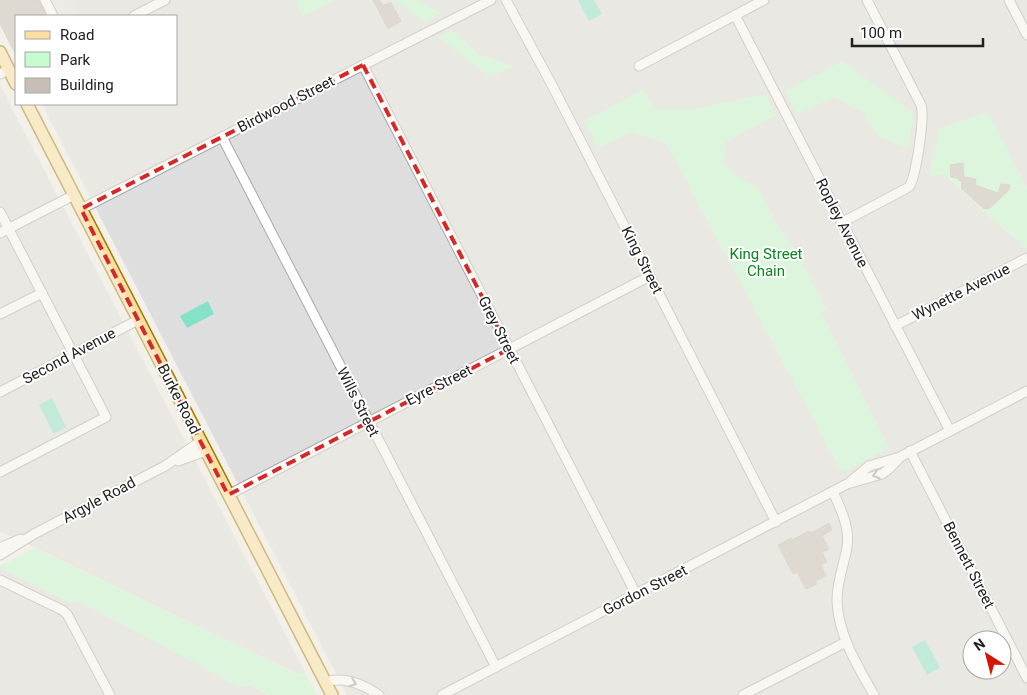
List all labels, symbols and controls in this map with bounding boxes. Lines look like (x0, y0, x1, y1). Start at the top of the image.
legend (15, 15, 178, 105)
scale bar (852, 15, 983, 47)
text: 100 m (860, 24, 902, 42)
text: Road (60, 26, 94, 44)
text: Park (60, 51, 91, 69)
street label: Birdwood Street (234, 72, 338, 136)
text: Building (60, 76, 114, 94)
street label: Ropley Avenue (812, 175, 872, 271)
street label: King Street (617, 223, 667, 297)
park label: King Street Chain (729, 245, 803, 280)
street label: Wynette Avenue (909, 260, 1013, 324)
street label: Grey Street (474, 293, 524, 367)
street label: Second Avenue (19, 324, 119, 388)
street label: Burke Road (154, 361, 204, 437)
street label: Eyre Street (403, 361, 475, 409)
street label: Wills Street (333, 364, 383, 440)
one-way arrow (872, 469, 881, 479)
street label: Argyle Road (59, 473, 139, 527)
street label: Bennett Street (939, 519, 999, 611)
street label: Gordon Street (600, 561, 690, 619)
north arrow (962, 630, 1012, 680)
text: N (971, 635, 988, 654)
one-way arrow (348, 677, 357, 687)

